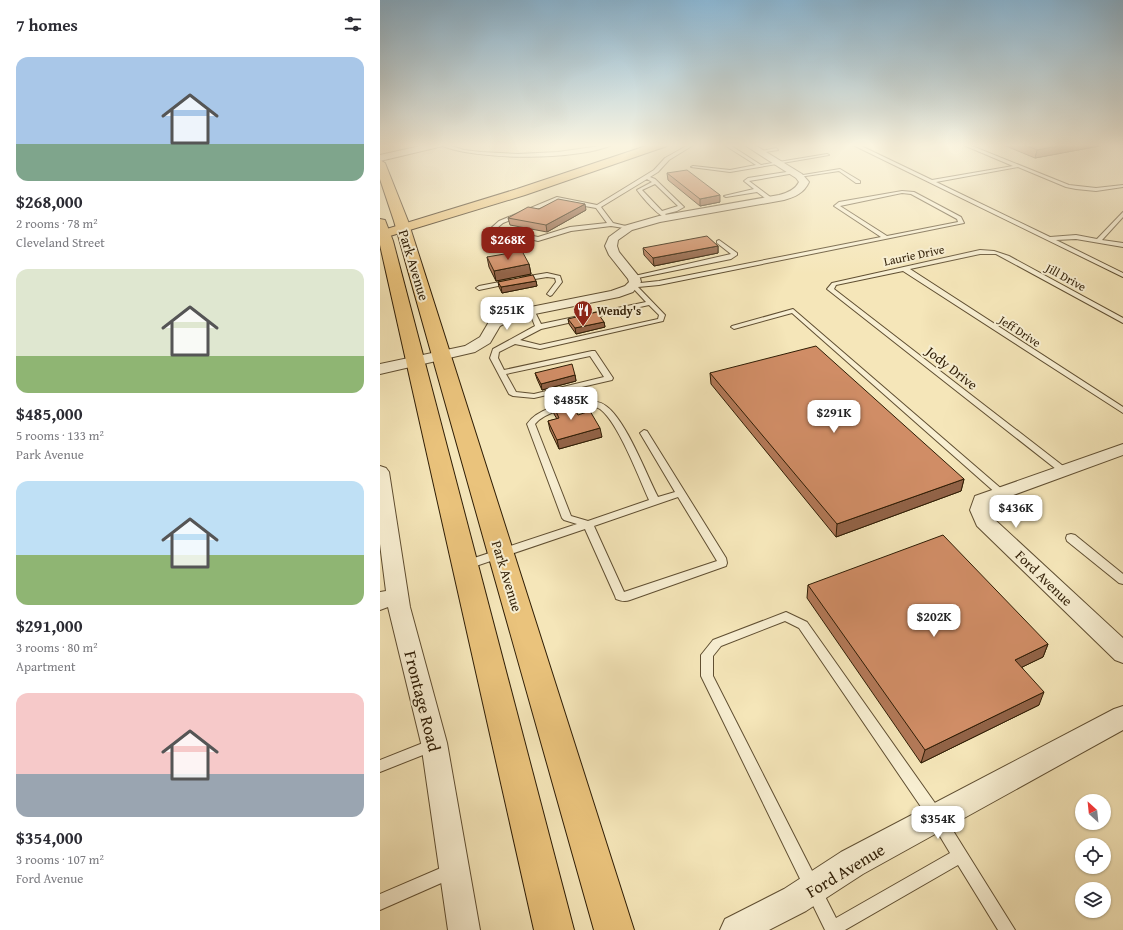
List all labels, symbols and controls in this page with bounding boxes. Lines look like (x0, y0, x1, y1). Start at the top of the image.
text: 7 homes (16, 12, 78, 37)
icon: filters (342, 13, 364, 35)
icon: home (154, 83, 226, 155)
text: $268,000 (16, 189, 82, 214)
text: 2 rooms · 78 m² (16, 214, 98, 233)
street label: Park Avenue (394, 227, 434, 303)
pin: $268K (480, 227, 536, 261)
text: $268K (490, 230, 526, 249)
text: Cleveland Street (16, 233, 105, 252)
street label: Laurie Drive (882, 240, 946, 270)
street label: Jill Drive (1041, 258, 1089, 295)
icon: home (154, 295, 226, 367)
pin: $251K (479, 297, 535, 331)
restaurant icon: Wendy's (572, 299, 594, 327)
text: $251K (489, 300, 525, 319)
place label: Wendy's (597, 302, 641, 319)
street label: Jeff Drive (994, 310, 1045, 351)
street label: Jody Drive (920, 340, 982, 395)
pin: $485K (543, 387, 599, 421)
text: $485K (553, 390, 589, 409)
pin: $291K (806, 400, 862, 434)
text: $485,000 (16, 401, 82, 426)
text: $291K (816, 403, 852, 422)
text: 5 rooms · 133 m² (16, 426, 104, 445)
text: Park Avenue (16, 445, 84, 464)
pin: $436K (988, 495, 1044, 529)
text: $436K (998, 498, 1034, 517)
icon: home (154, 507, 226, 579)
street label: Park Avenue (487, 538, 527, 614)
street label: Ford Avenue (1011, 546, 1077, 611)
pin: $202K (906, 604, 962, 638)
text: $202K (916, 607, 952, 626)
text: $291,000 (16, 613, 82, 638)
text: 3 rooms · 80 m² (16, 638, 98, 657)
street label: Frontage Road (398, 648, 448, 754)
text: Apartment (16, 657, 76, 676)
icon: home (154, 719, 226, 791)
north arrow (1075, 794, 1111, 830)
map controls (1075, 794, 1111, 918)
pin: $354K (910, 806, 966, 840)
text: $354K (920, 809, 956, 828)
text: $354,000 (16, 825, 82, 850)
street label: Ford Avenue (801, 837, 889, 903)
button: locate (1075, 838, 1111, 874)
text: 3 rooms · 107 m² (16, 850, 104, 869)
text: Ford Avenue (16, 869, 83, 888)
button: layers (1075, 882, 1111, 918)

